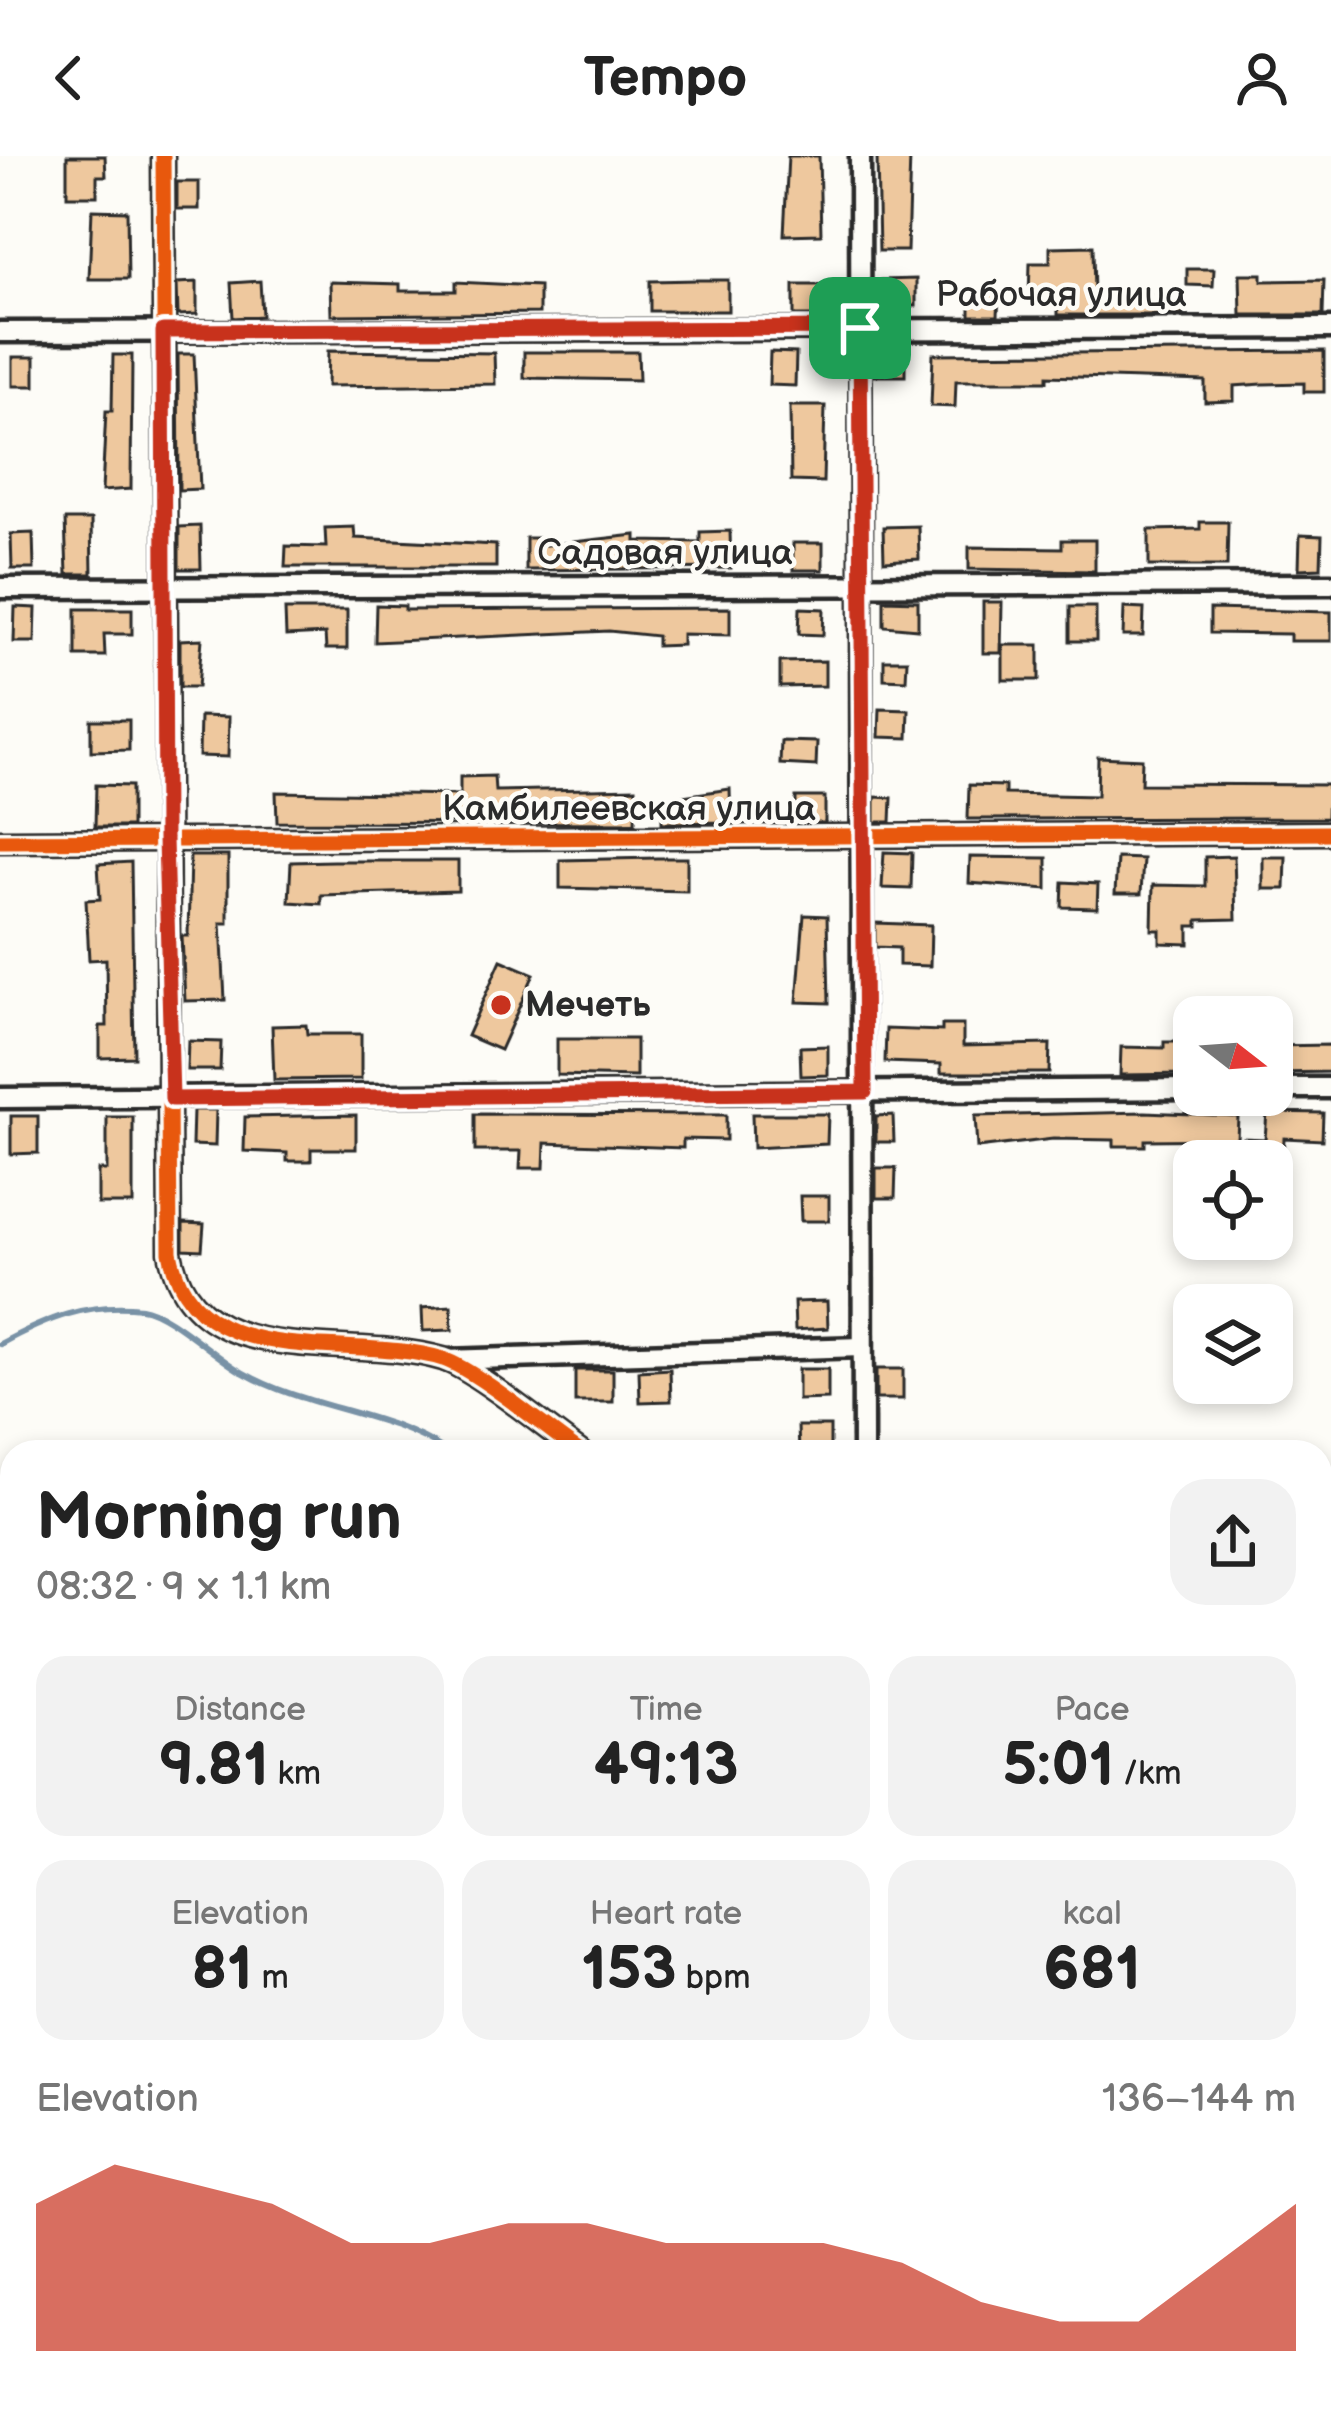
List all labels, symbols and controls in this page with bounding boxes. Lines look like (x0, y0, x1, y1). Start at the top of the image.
icon: back (36, 45, 102, 111)
icon: person (1229, 45, 1295, 111)
text: Tempo (584, 46, 747, 111)
street label: Рабочая улица (935, 274, 1187, 317)
pin (809, 277, 911, 379)
icon: arrive (827, 295, 893, 361)
street label: Садовая улица (537, 532, 793, 575)
street label: Камбилеевская улица (442, 788, 816, 831)
place label: Мечеть (525, 984, 651, 1027)
marker: Мечеть (488, 992, 514, 1018)
north arrow (1173, 996, 1293, 1116)
map controls (1173, 996, 1293, 1404)
button: locate (1173, 1140, 1293, 1260)
button: layers (1173, 1284, 1293, 1404)
text: Morning run (36, 1479, 402, 1558)
button: share (1170, 1479, 1296, 1605)
text: 08:32 · 9 × 1.1 km (36, 1564, 331, 1611)
text: Distance (174, 1690, 306, 1730)
text: Time (629, 1690, 703, 1730)
text: Pace (1054, 1690, 1130, 1730)
text: 9.81 (159, 1730, 269, 1802)
text: 49:13 (593, 1730, 739, 1802)
text: 5:01 (1003, 1730, 1114, 1802)
text: km (269, 1754, 321, 1794)
text: /km (1114, 1754, 1181, 1794)
text: Elevation (171, 1894, 309, 1934)
text: Heart rate (590, 1894, 742, 1934)
text: kcal (1062, 1894, 1122, 1934)
text: 81 (191, 1934, 253, 2006)
text: 153 (582, 1934, 677, 2006)
text: 681 (1043, 1934, 1141, 2006)
text: m (253, 1958, 289, 1998)
text: bpm (677, 1958, 750, 1998)
text: Elevation (36, 2076, 199, 2123)
text: 136–144 m (1102, 2076, 1296, 2123)

